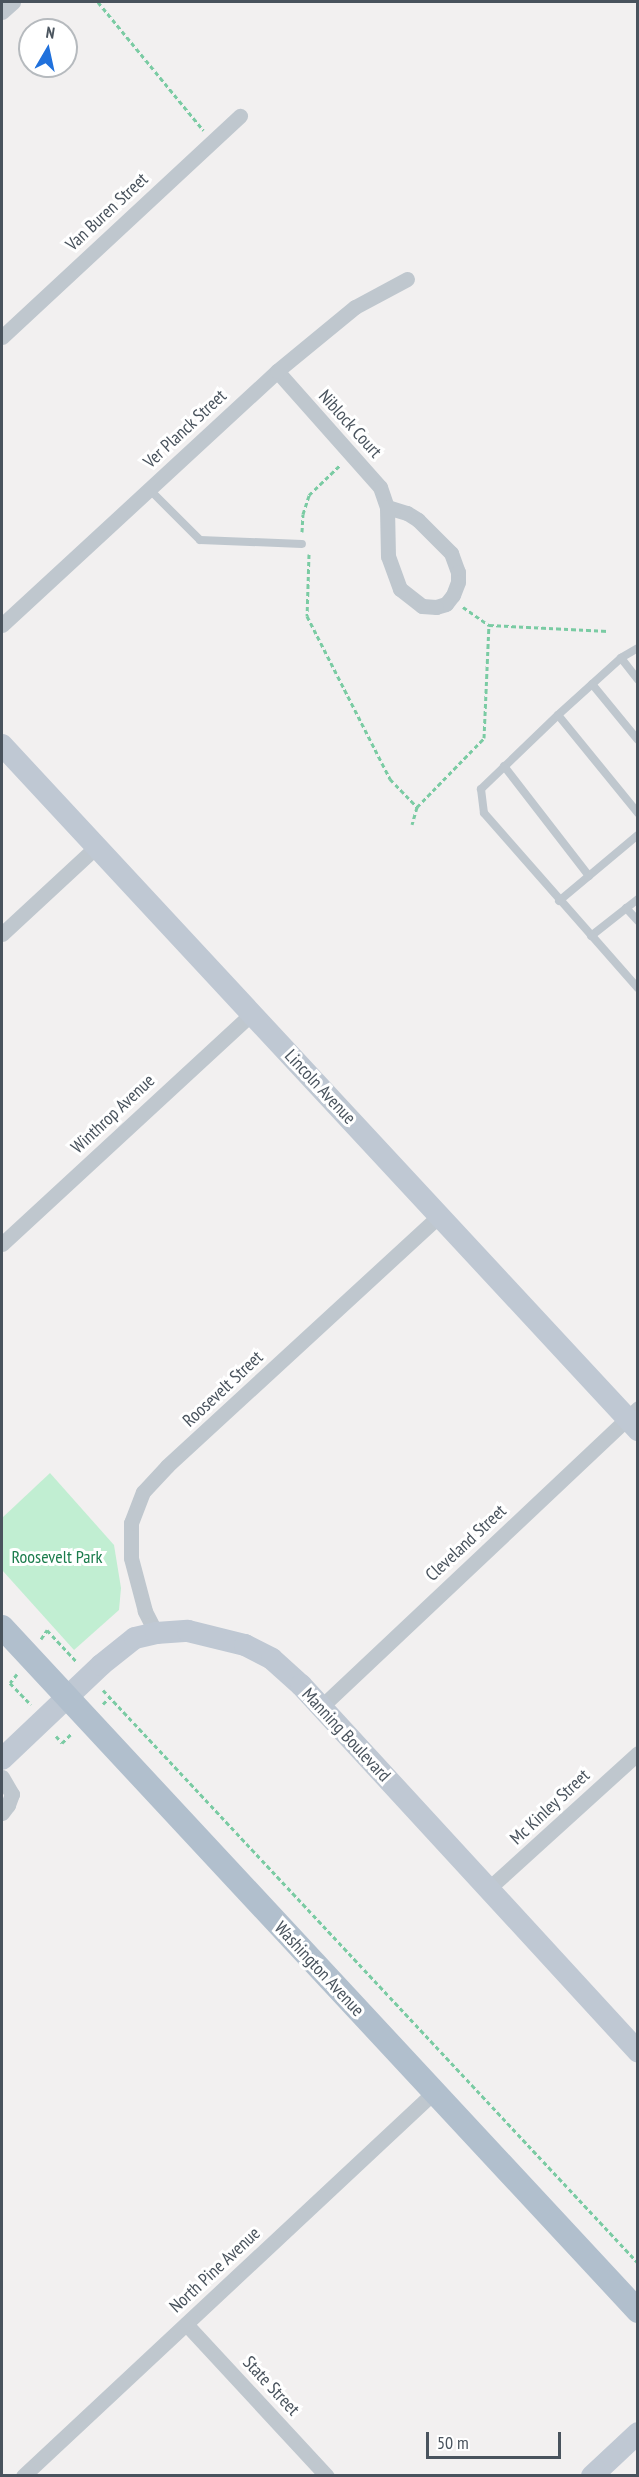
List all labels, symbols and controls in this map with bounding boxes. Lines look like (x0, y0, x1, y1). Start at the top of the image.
north arrow (18, 18, 78, 78)
text: N (45, 22, 56, 43)
street label: Van Buren Street (62, 169, 152, 255)
street label: Ver Planck Street (139, 385, 231, 473)
street label: Niblock Court (314, 385, 386, 463)
street label: Lincoln Avenue (280, 1045, 360, 1129)
street label: Winthrop Avenue (67, 1070, 159, 1158)
street label: Roosevelt Street (179, 1347, 267, 1431)
street label: Cleveland Street (421, 1500, 511, 1586)
park label: Roosevelt Park (12, 1546, 102, 1568)
street label: Manning Boulevard (297, 1684, 395, 1786)
street label: Mc Kinley Street (506, 1764, 594, 1850)
street label: Washington Avenue (269, 1917, 369, 2021)
street label: North Pine Avenue (165, 2222, 265, 2318)
street label: State Street (238, 2352, 304, 2420)
scale bar (429, 2420, 564, 2458)
text: 50 m (437, 2431, 469, 2454)

